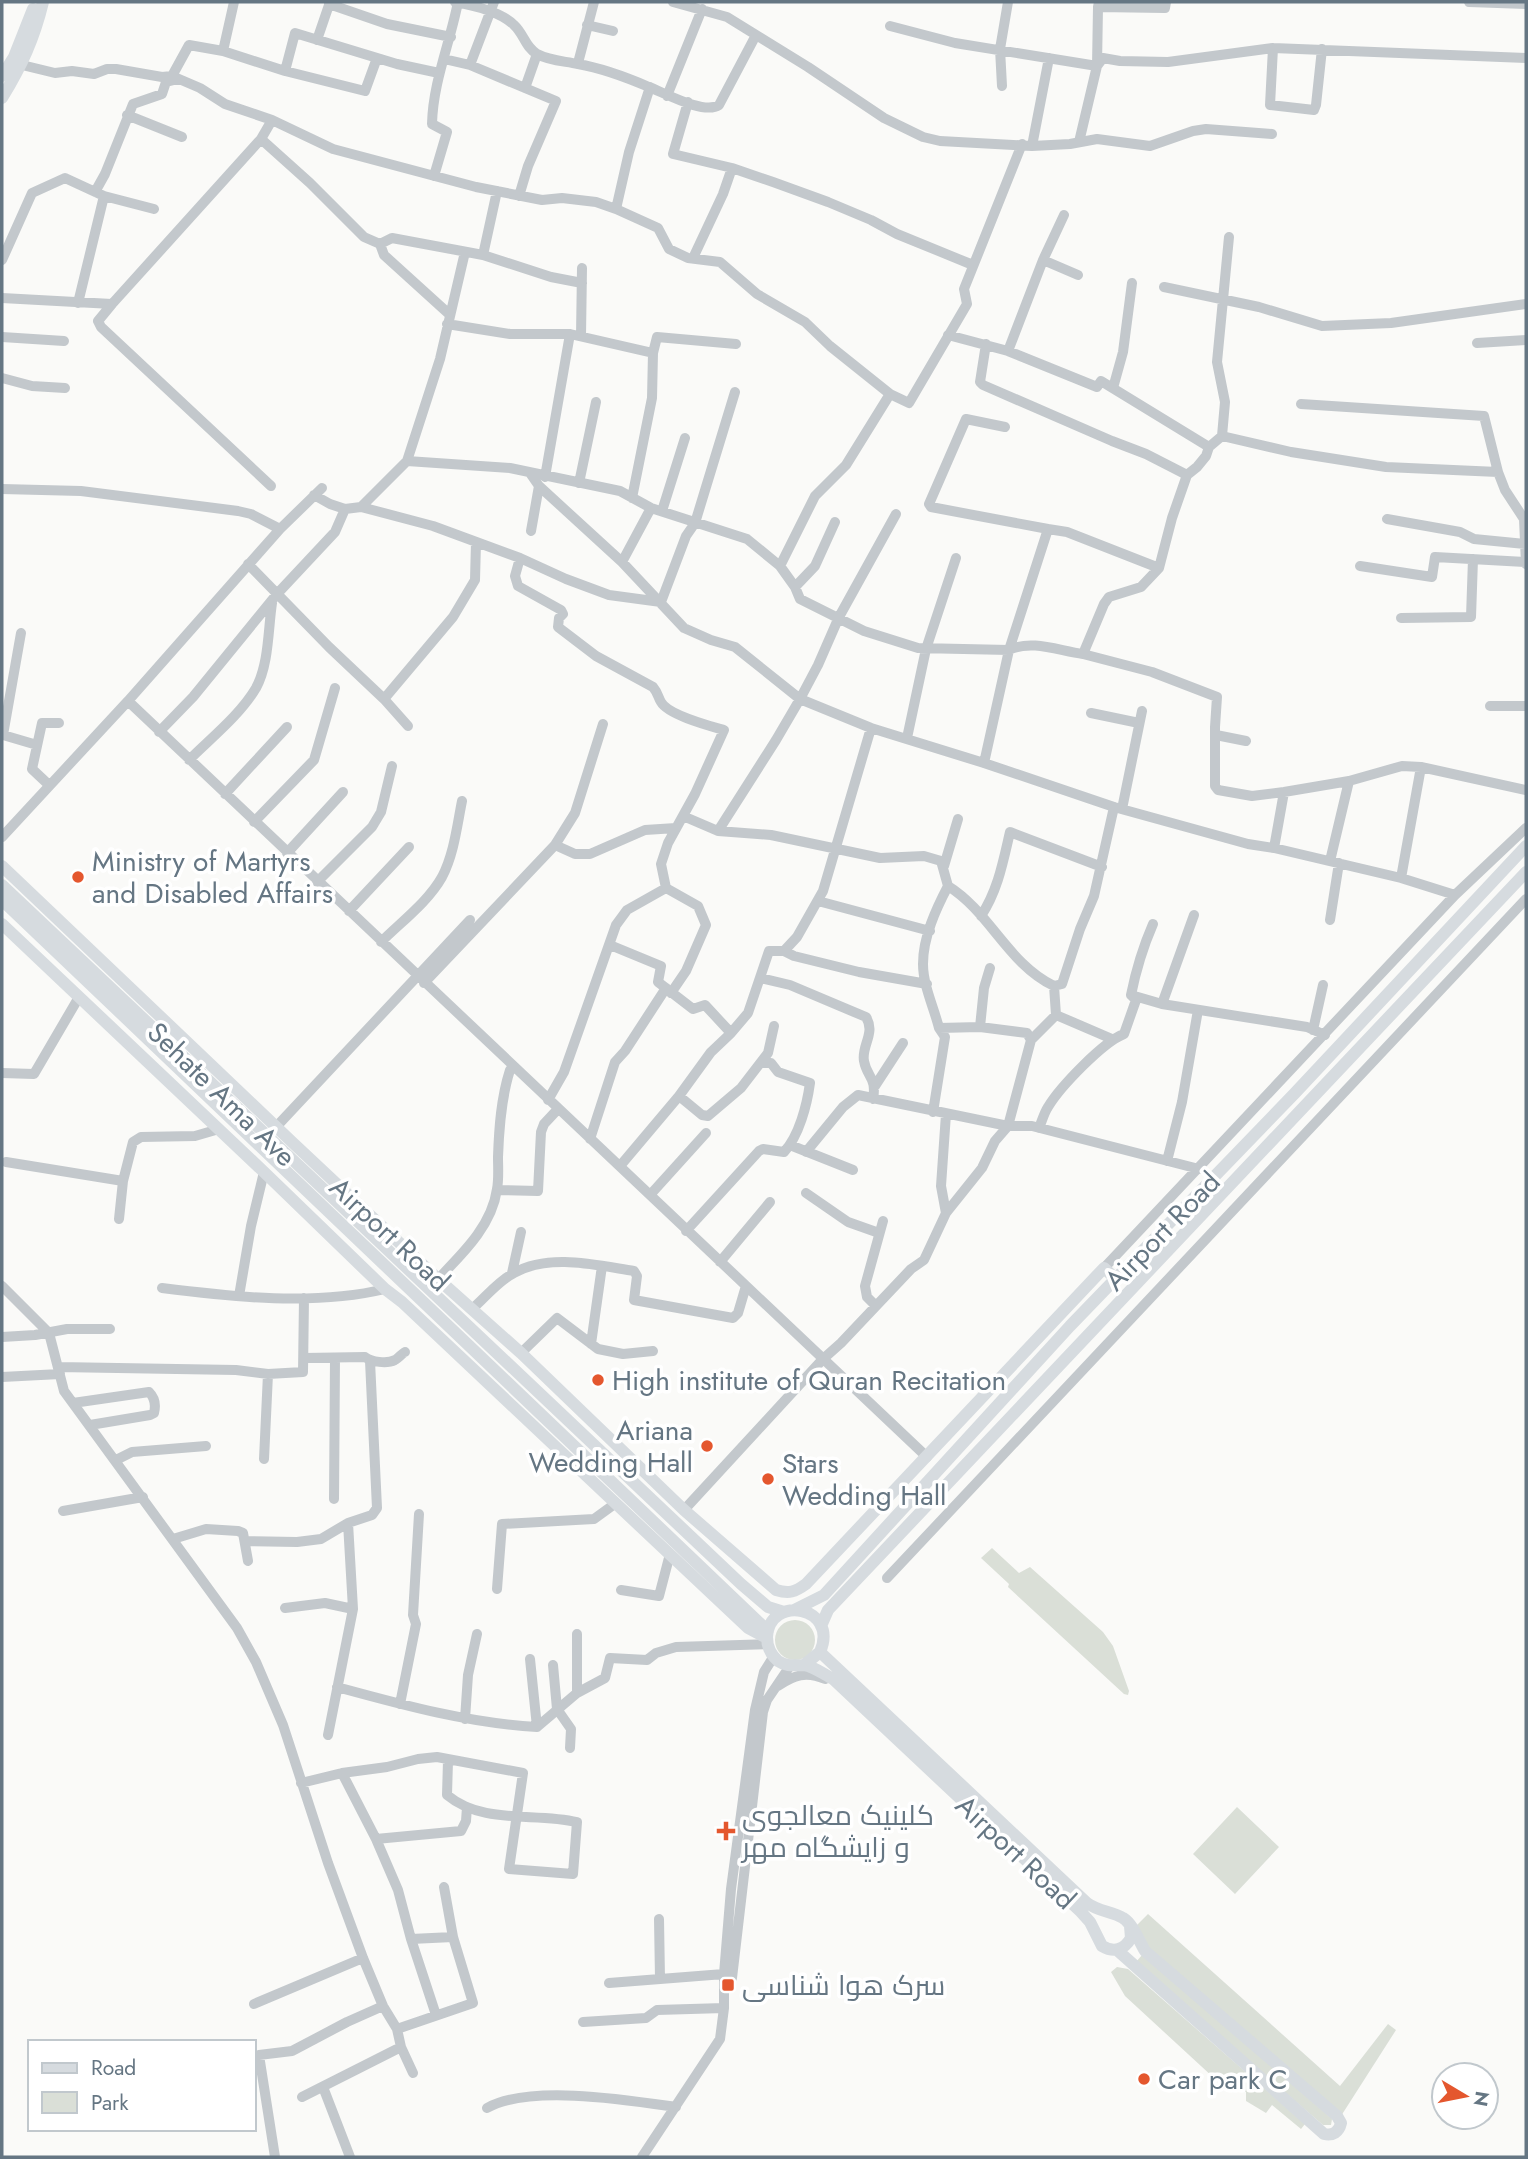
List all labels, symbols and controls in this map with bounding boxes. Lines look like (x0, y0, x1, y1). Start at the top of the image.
place label: Ministry of Martyrs and Disabled Affairs (92, 841, 333, 914)
marker: Ministry of Martyrs and Disabled Affairs (70, 869, 86, 885)
street label: Sehate Ama Ave (138, 1013, 305, 1176)
street label: Airport Road (1095, 1163, 1230, 1300)
street label: Airport Road (320, 1168, 459, 1301)
place label: High institute of Quran Recitation (612, 1360, 1006, 1401)
marker: High institute of Quran Recitation (590, 1372, 606, 1388)
place label: Ariana Wedding Hall (528, 1410, 693, 1483)
marker: Ariana Wedding Hall (699, 1438, 715, 1454)
place label: Stars Wedding Hall (782, 1443, 947, 1516)
marker: Stars Wedding Hall (760, 1471, 776, 1487)
street label: Airport Road (946, 1786, 1085, 1919)
place label: کلینیک معالجوی و زایشگاه مهر (740, 1795, 934, 1868)
marker: کلینیک معالجوی و زایشگاه مهر (716, 1821, 736, 1841)
place label: سرک هوا شناسی (742, 1965, 945, 2006)
marker: سرک هوا شناسی (720, 1977, 736, 1993)
legend (28, 2040, 256, 2131)
text: Road (91, 2053, 136, 2083)
place label: Car park C (1158, 2059, 1288, 2100)
north arrow (1430, 2061, 1500, 2131)
marker: Car park C (1136, 2071, 1152, 2087)
text: Park (91, 2088, 129, 2118)
text: N (1467, 2089, 1496, 2109)

